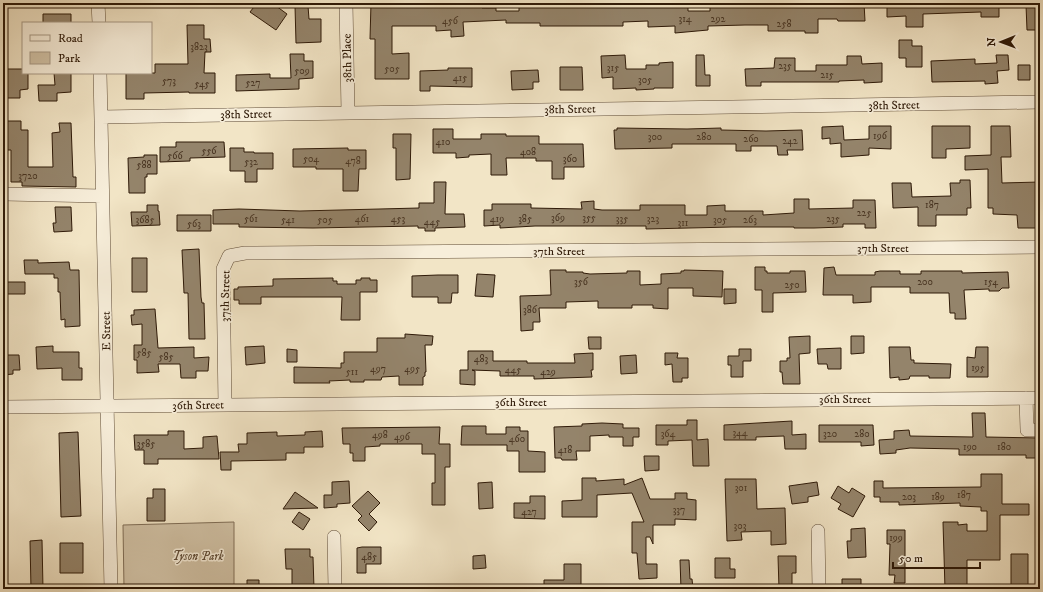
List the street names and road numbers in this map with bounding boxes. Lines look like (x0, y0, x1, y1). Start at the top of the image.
street label: 38th Place (340, 33, 355, 83)
street label: 38th Street (868, 98, 920, 113)
street label: 38th Street (544, 102, 596, 117)
street label: 38th Street (220, 107, 272, 122)
street label: 37th Street (857, 241, 909, 256)
street label: 37th Street (533, 244, 585, 259)
street label: 37th Street (218, 270, 233, 322)
street label: E Street (99, 311, 114, 351)
street label: 36th Street (819, 392, 871, 407)
street label: 36th Street (495, 395, 547, 410)
street label: 36th Street (172, 398, 224, 413)

